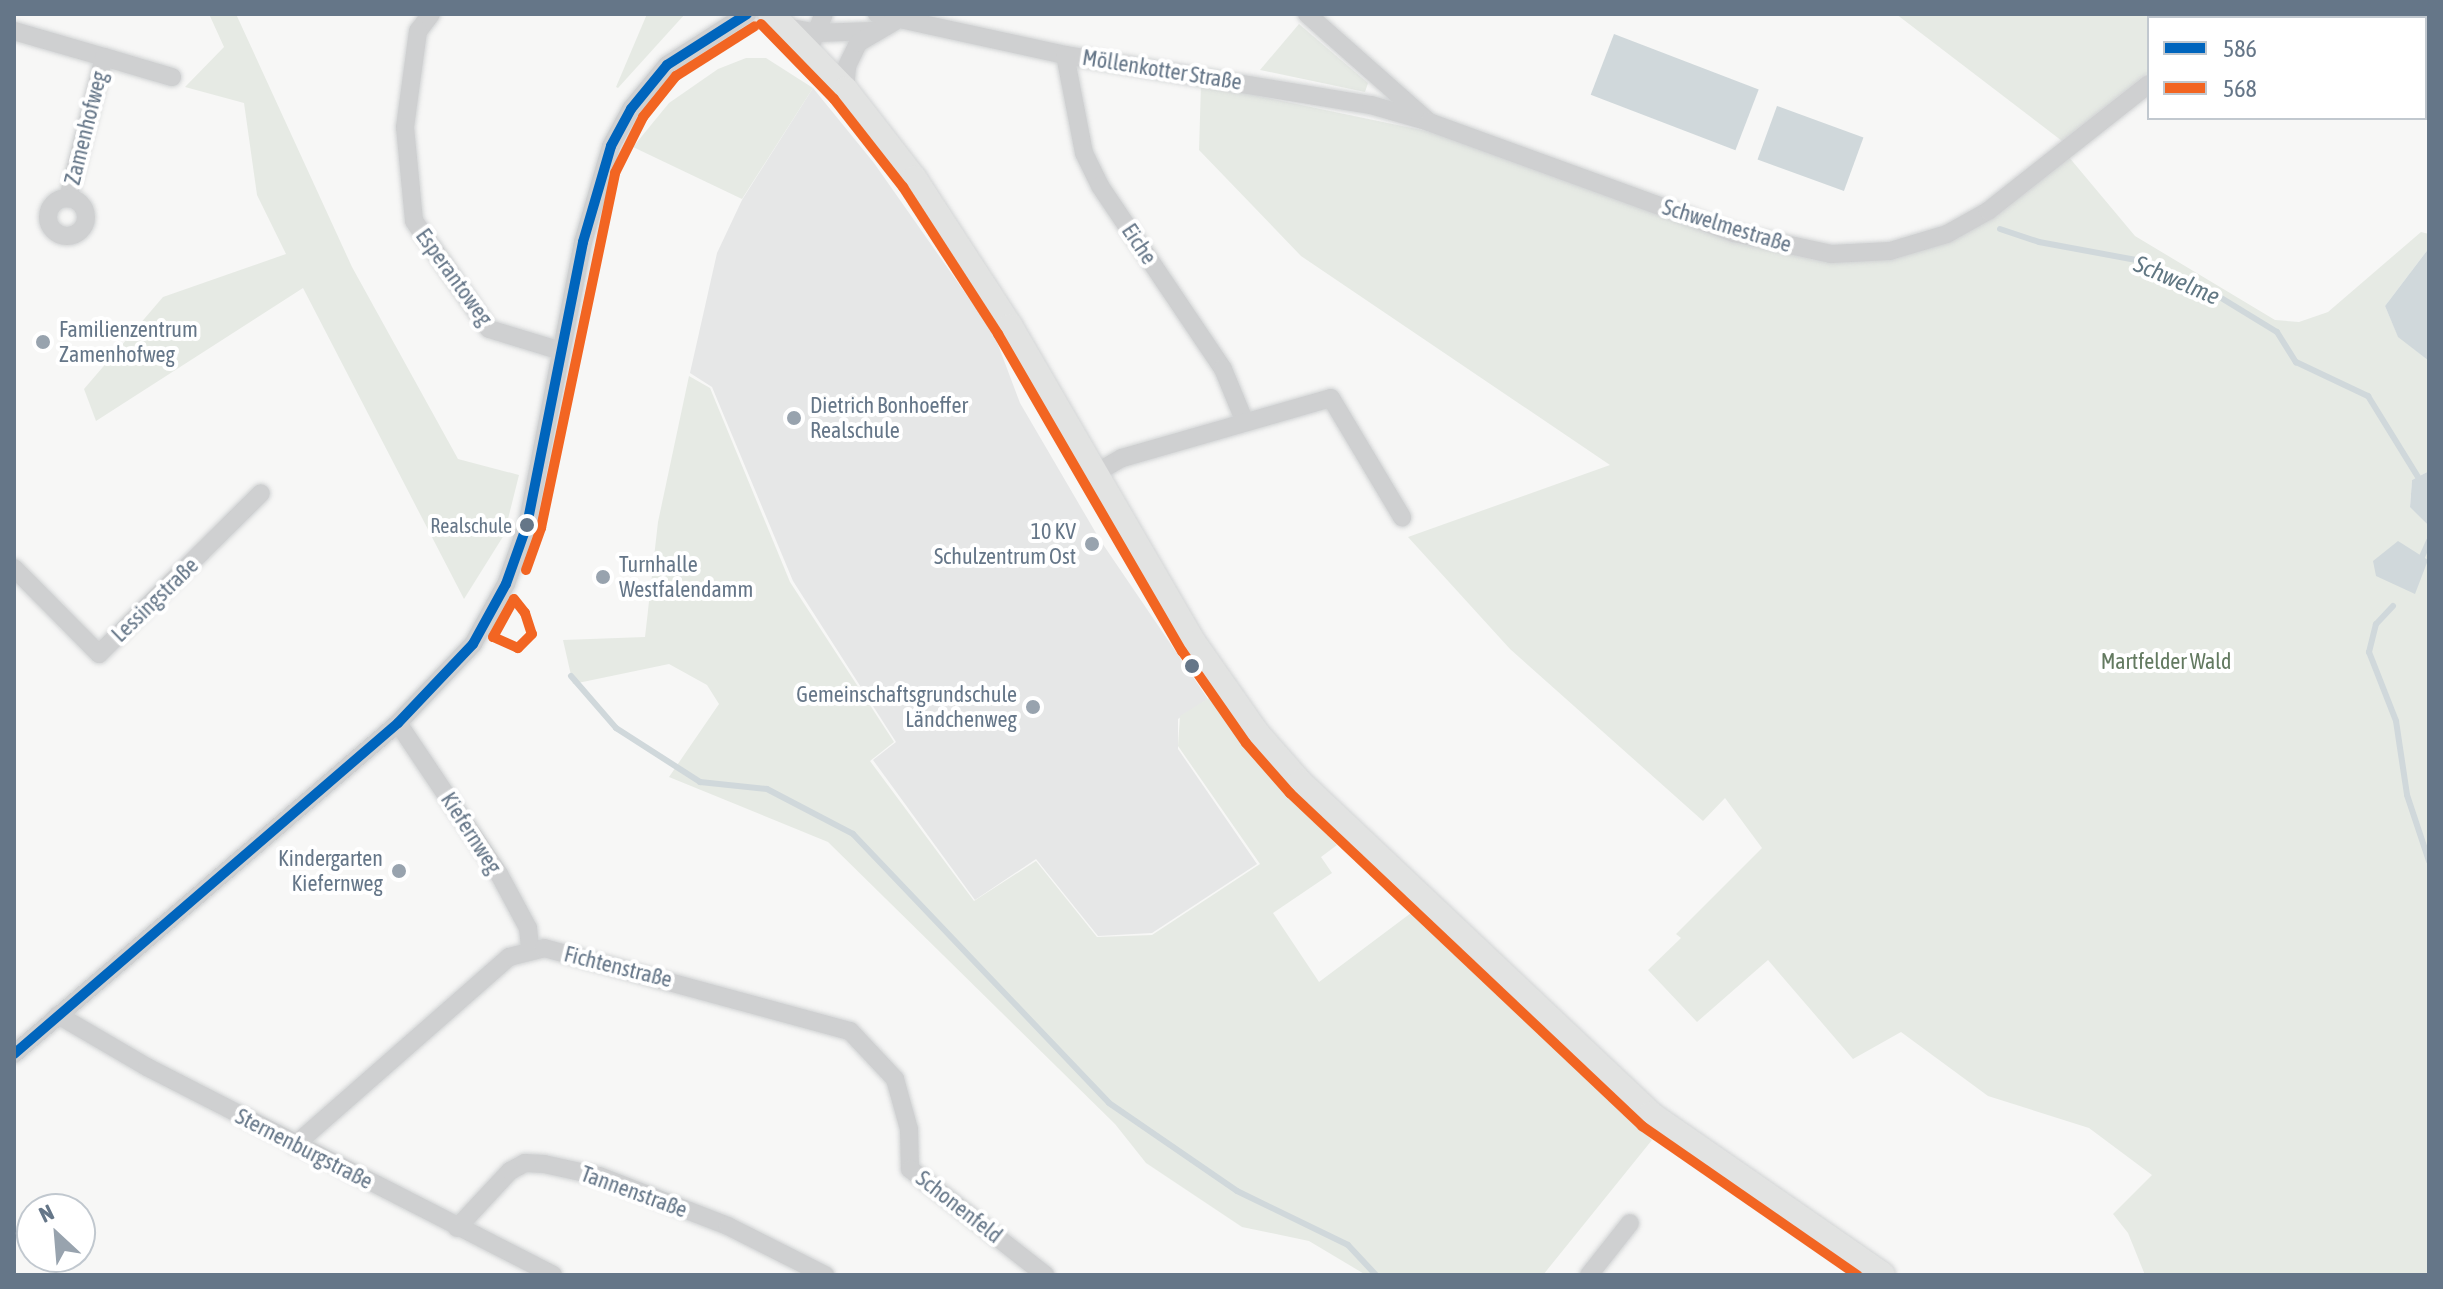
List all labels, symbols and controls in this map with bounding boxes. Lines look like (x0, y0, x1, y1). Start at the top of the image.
legend (2147, 16, 2427, 120)
text: 586 (2223, 35, 2257, 62)
street label: Möllenkotter Straße (1080, 44, 1244, 96)
street label: Zamenhofweg (59, 68, 113, 188)
text: 568 (2223, 75, 2257, 102)
street label: Schwelmestraße (1659, 194, 1795, 258)
street label: Eiche (1116, 219, 1162, 269)
street label: Esperantoweg (410, 223, 498, 331)
water label: Schwelme (2130, 249, 2224, 311)
place label: Familienzentrum Zamenhofweg (59, 316, 198, 368)
marker: Familienzentrum Zamenhofweg (34, 333, 52, 351)
place label: Dietrich Bonhoeffer Realschule (810, 392, 968, 444)
marker: Dietrich Bonhoeffer Realschule (785, 409, 803, 427)
place label: Realschule (430, 513, 512, 537)
marker: Realschule (519, 517, 535, 533)
place label: 10 KV Schulzentrum Ost (934, 518, 1076, 570)
marker: 10 KV Schulzentrum Ost (1083, 535, 1101, 553)
place label: Turnhalle Westfalendamm (619, 551, 753, 602)
street label: Lessingstraße (106, 552, 204, 648)
marker: Turnhalle Westfalendamm (594, 568, 612, 586)
park label: Martfelder Wald (2101, 649, 2231, 675)
unlabelled marker (1184, 658, 1200, 674)
place label: Gemeinschaftsgrundschule Ländchenweg (796, 681, 1017, 732)
marker: Gemeinschaftsgrundschule Ländchenweg (1024, 698, 1042, 716)
street label: Kiefernweg (435, 787, 507, 879)
place label: Kindergarten Kiefernweg (278, 845, 383, 896)
marker: Kindergarten Kiefernweg (390, 862, 408, 880)
street label: Fichtenstraße (561, 941, 675, 993)
street label: Sternenburgstraße (231, 1103, 377, 1195)
street label: Tannenstraße (577, 1161, 691, 1223)
street label: Schonenfeld (911, 1165, 1007, 1249)
north arrow (16, 1193, 96, 1273)
text: N (35, 1199, 58, 1228)

